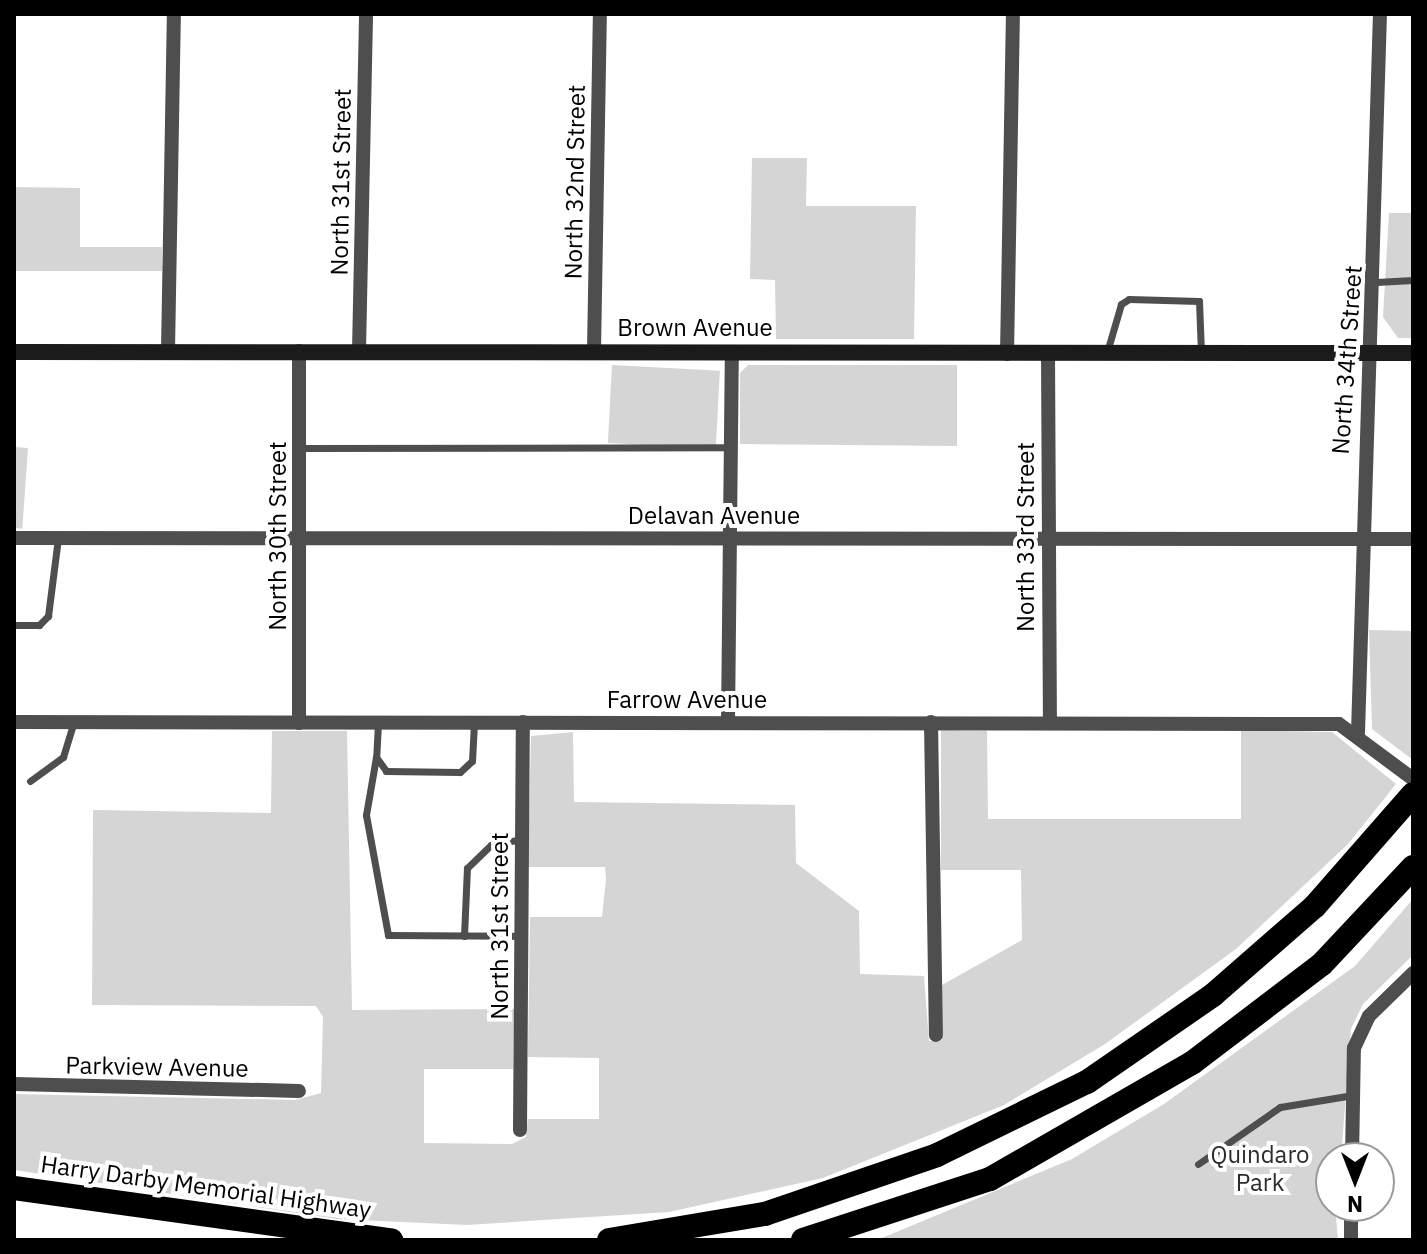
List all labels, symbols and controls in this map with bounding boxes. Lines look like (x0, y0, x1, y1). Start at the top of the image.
street label: North 32nd Street (559, 84, 591, 280)
street label: North 31st Street (325, 88, 357, 276)
street label: North 34th Street (1326, 265, 1368, 455)
street label: Brown Avenue (617, 314, 773, 342)
street label: North 30th Street (264, 441, 292, 631)
street label: North 33rd Street (1012, 442, 1040, 632)
street label: Delavan Avenue (628, 502, 800, 530)
street label: Farrow Avenue (607, 686, 767, 714)
street label: North 31st Street (486, 832, 514, 1020)
street label: Parkview Avenue (65, 1051, 249, 1083)
park label: Quindaro Park (1210, 1141, 1310, 1197)
north arrow (1315, 1142, 1395, 1222)
street label: Harry Darby Memorial Highway (39, 1150, 373, 1224)
text: N (1347, 1190, 1363, 1219)

